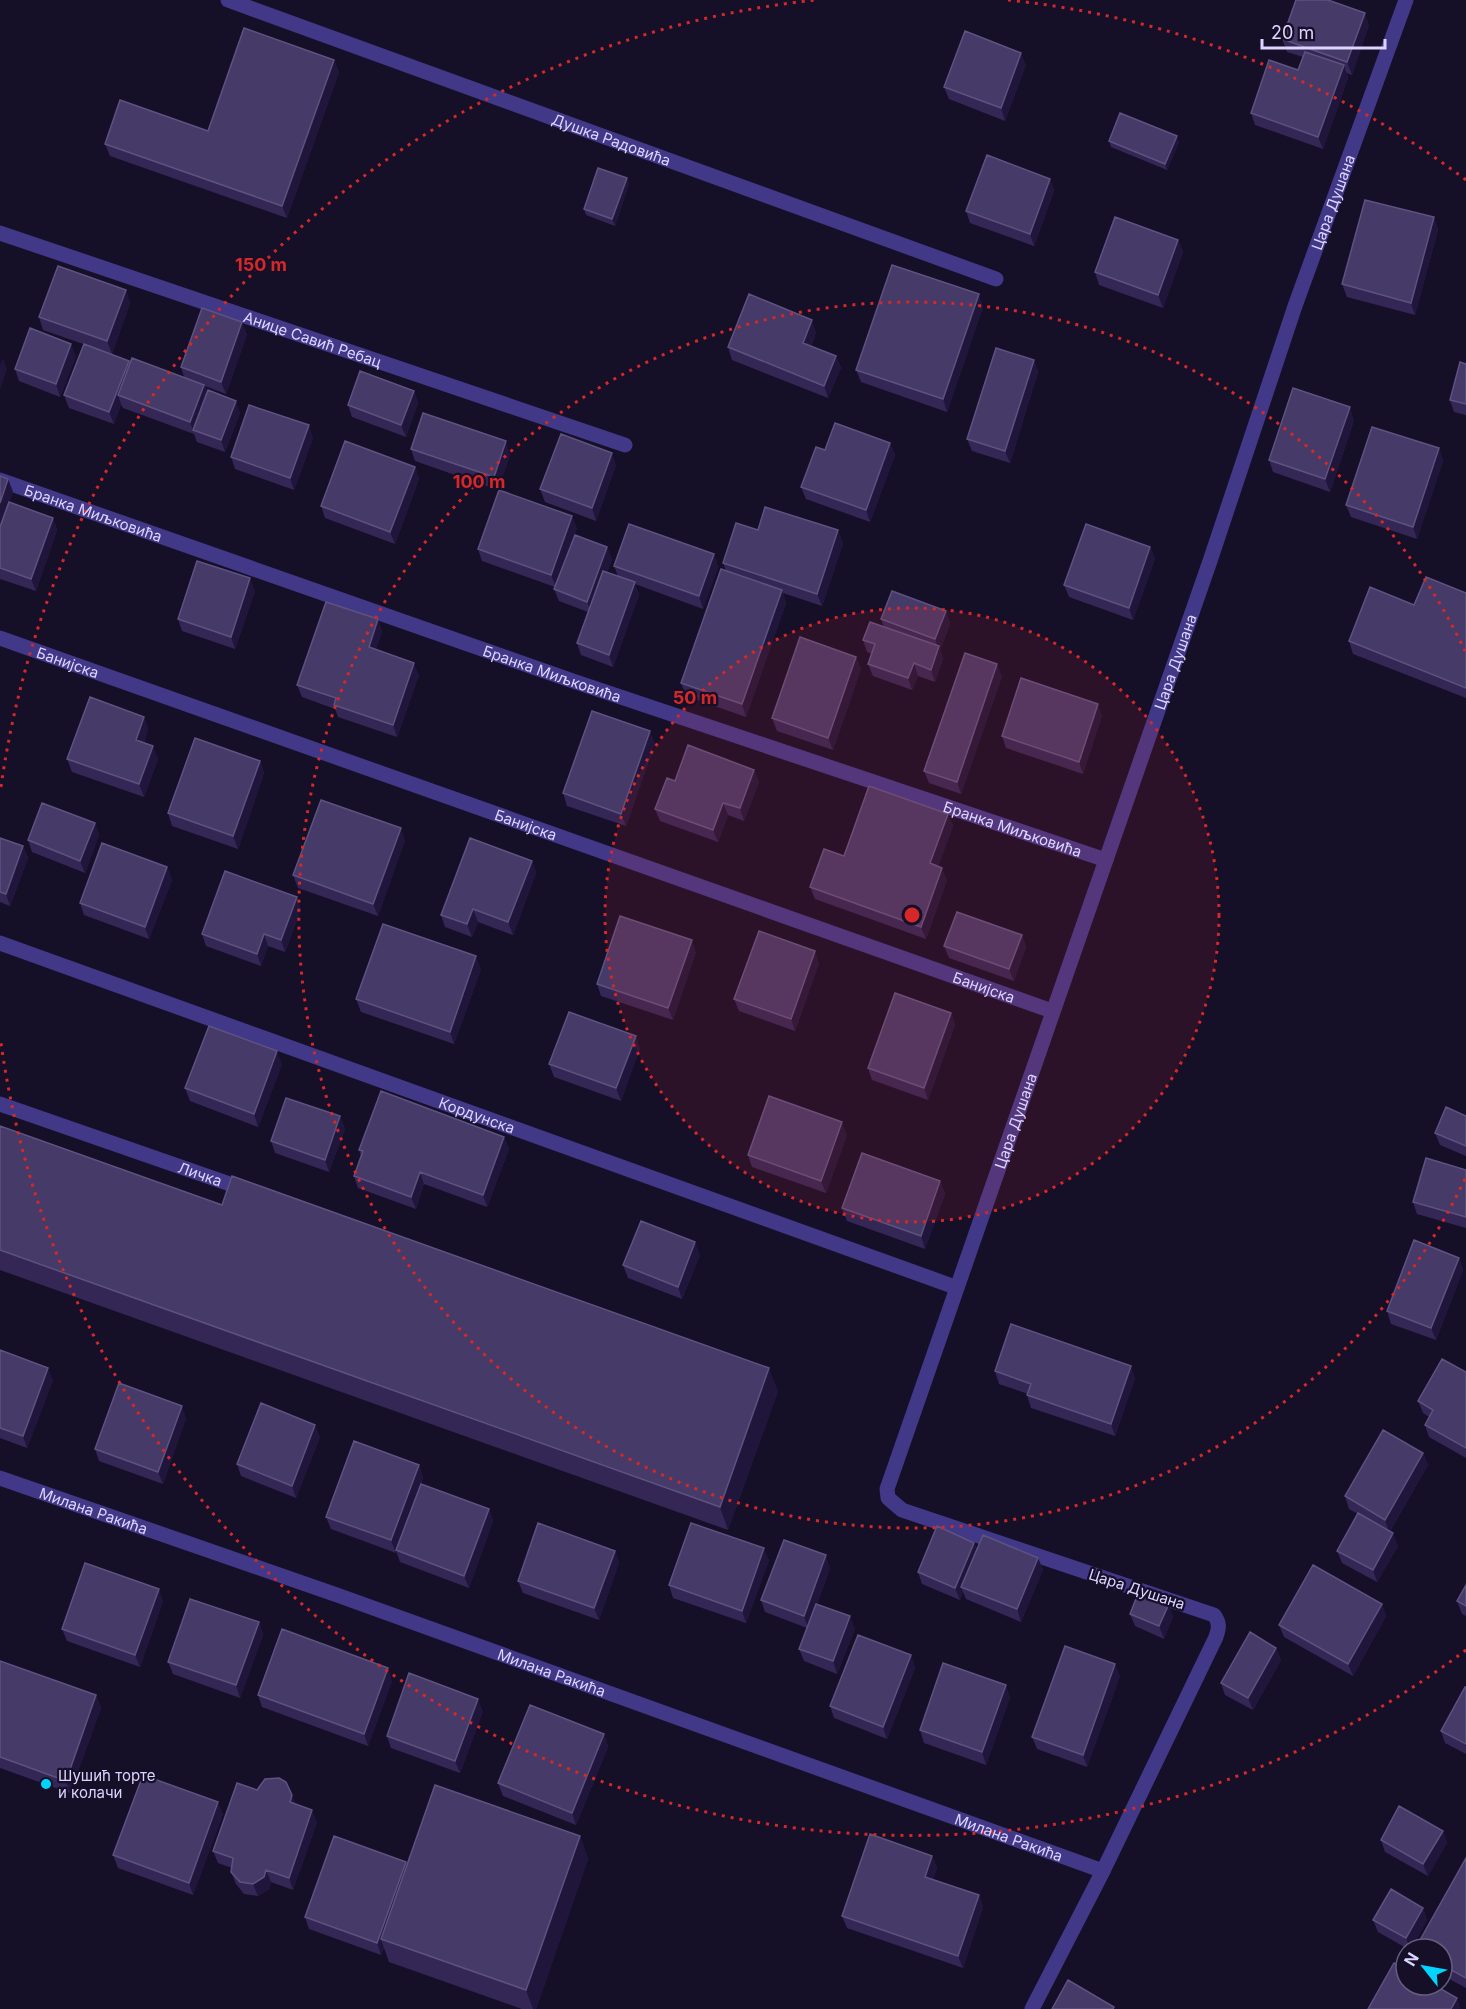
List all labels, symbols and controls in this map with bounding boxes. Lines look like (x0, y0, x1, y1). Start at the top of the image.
scale bar (1262, 12, 1385, 50)
text: 20 m (1271, 22, 1314, 43)
street label: Душка Радовића (549, 109, 673, 170)
street label: Цара Душана (1307, 152, 1359, 252)
text: 150 m (235, 254, 287, 275)
street label: Анице Савић Ребац (241, 307, 384, 371)
text: 100 m (453, 471, 505, 492)
street label: Бранка Миљковића (22, 480, 165, 546)
street label: Цара Душана (1150, 611, 1200, 712)
street label: Бранка Миљковића (480, 641, 624, 706)
street label: Банијска (34, 642, 102, 682)
text: 50 m (673, 687, 717, 708)
street label: Бранка Миљковића (941, 797, 1084, 861)
street label: Банијска (492, 805, 560, 844)
centre of rings (902, 905, 922, 925)
street label: Банијска (950, 967, 1018, 1007)
street label: Цара Душана (990, 1070, 1041, 1171)
street label: Кордунска (436, 1092, 518, 1137)
street label: Личка (176, 1157, 225, 1190)
street label: Милана Ракића (37, 1483, 150, 1538)
street label: Цара Душана (1087, 1565, 1187, 1613)
street label: Милана Ракића (495, 1644, 608, 1701)
place label: Шушић торте и колачи (58, 1766, 156, 1802)
marker: Шушић торте и колачи (39, 1777, 53, 1791)
street label: Милана Ракића (952, 1809, 1066, 1865)
north arrow (1394, 1937, 1454, 1997)
text: N (1399, 1949, 1423, 1970)

